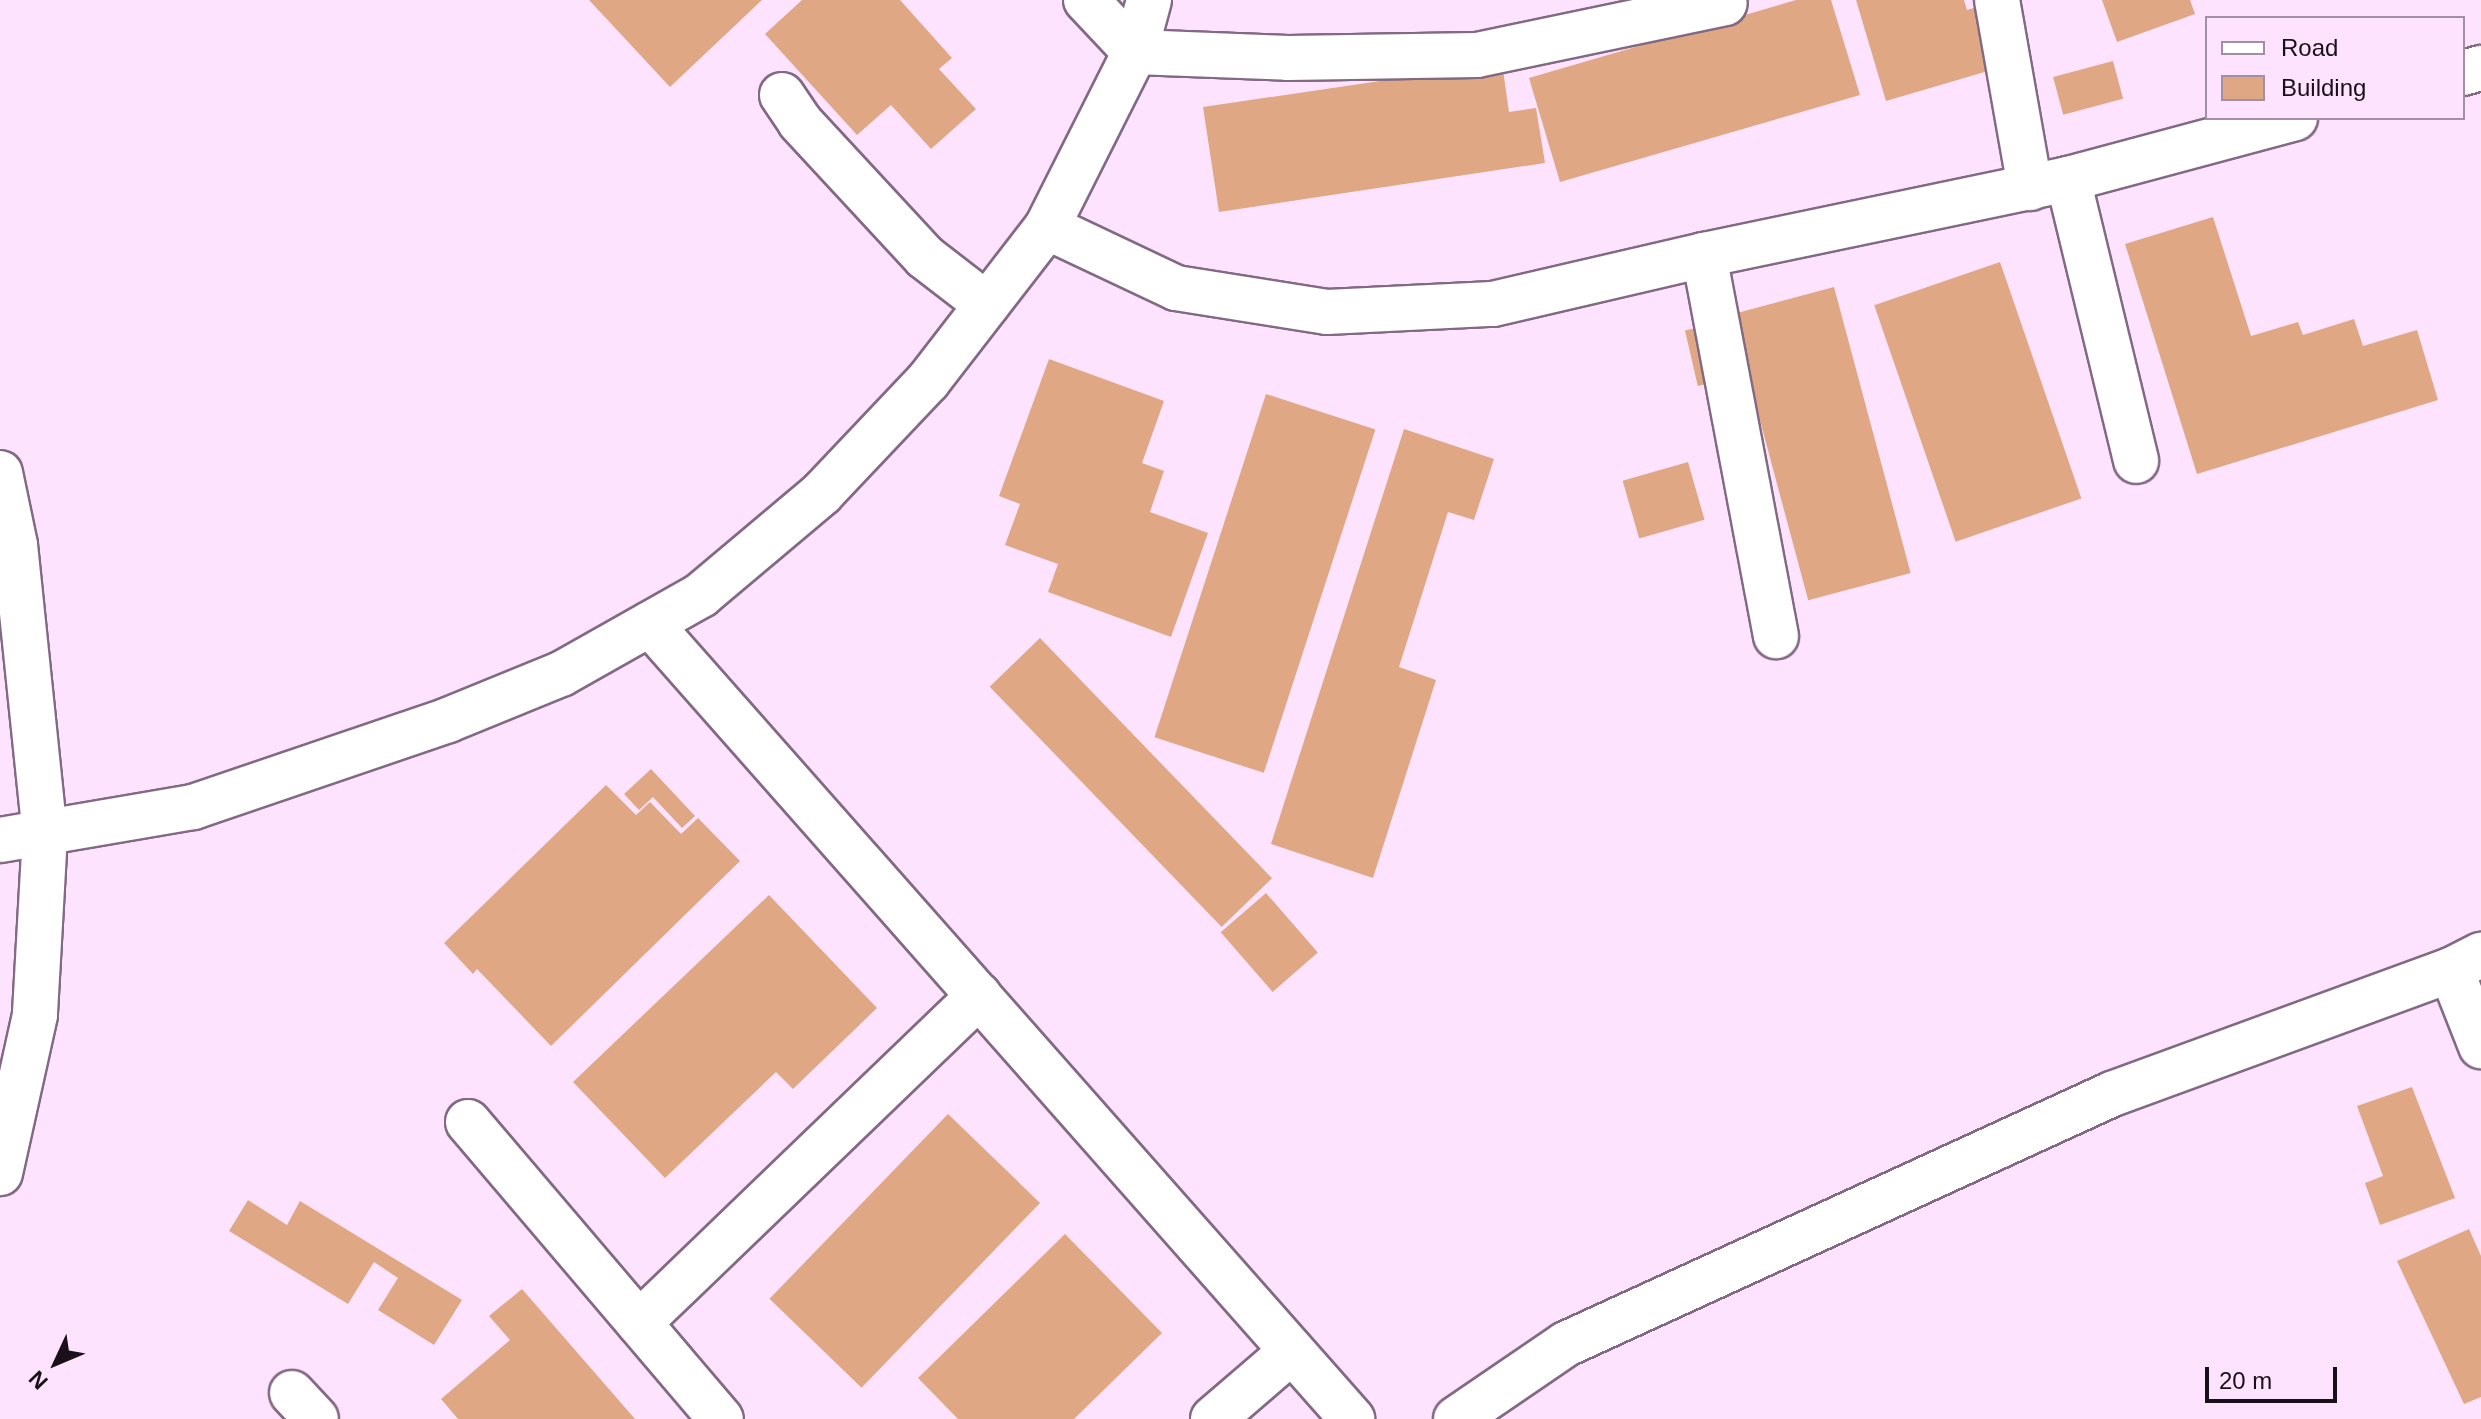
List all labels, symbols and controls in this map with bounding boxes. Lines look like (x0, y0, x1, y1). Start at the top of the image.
legend (2205, 16, 2465, 120)
text: Road (2281, 34, 2338, 61)
text: Building (2281, 74, 2366, 101)
north arrow (16, 1323, 96, 1403)
scale bar (2209, 1351, 2341, 1401)
text: N (24, 1366, 53, 1394)
text: 20 m (2219, 1367, 2272, 1394)

